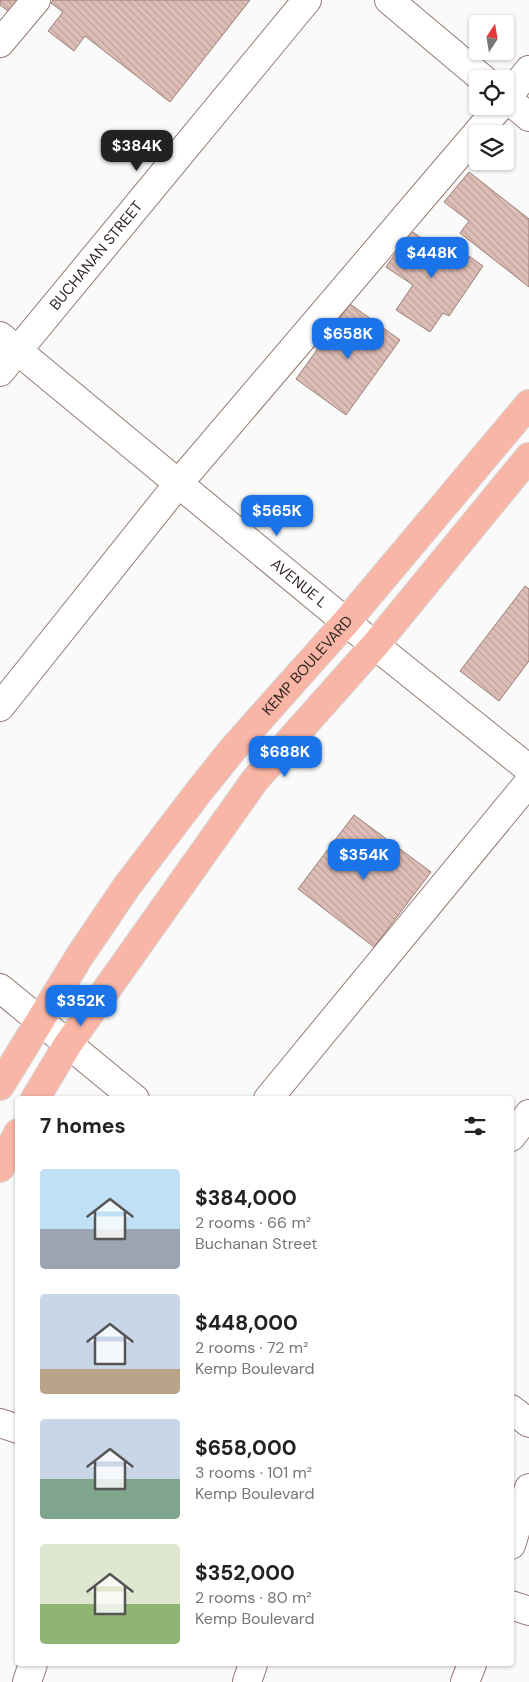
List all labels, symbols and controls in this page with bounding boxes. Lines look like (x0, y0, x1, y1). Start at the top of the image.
north arrow (469, 15, 514, 60)
map controls (469, 15, 514, 170)
button: locate (469, 70, 514, 115)
button: layers (469, 125, 514, 170)
pin: $384K (102, 130, 172, 172)
text: $384K (112, 135, 162, 156)
street label: BUCHANAN STREET (45, 197, 147, 314)
pin: $448K (397, 236, 467, 279)
text: $448K (406, 242, 458, 263)
pin: $658K (313, 318, 383, 360)
text: $658K (323, 323, 373, 344)
pin: $565K (242, 494, 312, 537)
text: $565K (252, 500, 302, 521)
street label: AVENUE L (267, 554, 332, 613)
street label: KEMP BOULEVARD (258, 611, 357, 720)
pin: $688K (250, 736, 320, 778)
text: $688K (260, 741, 310, 762)
pin: $354K (329, 838, 399, 881)
text: $354K (339, 844, 389, 865)
pin: $352K (46, 984, 116, 1027)
text: $352K (57, 990, 105, 1011)
text: 7 homes (40, 1112, 126, 1140)
icon: filters (461, 1112, 489, 1140)
text: $384,000 (195, 1184, 297, 1212)
icon: home (80, 1189, 140, 1249)
text: 2 rooms · 66 m² (195, 1212, 311, 1233)
text: Buchanan Street (195, 1233, 318, 1254)
text: $448,000 (195, 1309, 298, 1337)
icon: home (80, 1314, 140, 1374)
text: 2 rooms · 72 m² (195, 1337, 308, 1358)
text: Kemp Boulevard (195, 1358, 314, 1379)
text: $658,000 (195, 1434, 296, 1462)
icon: home (80, 1439, 140, 1499)
text: 3 rooms · 101 m² (195, 1462, 312, 1483)
text: Kemp Boulevard (195, 1483, 314, 1504)
text: $352,000 (195, 1559, 295, 1587)
icon: home (80, 1564, 140, 1624)
text: 2 rooms · 80 m² (195, 1587, 312, 1608)
text: Kemp Boulevard (195, 1608, 314, 1629)

